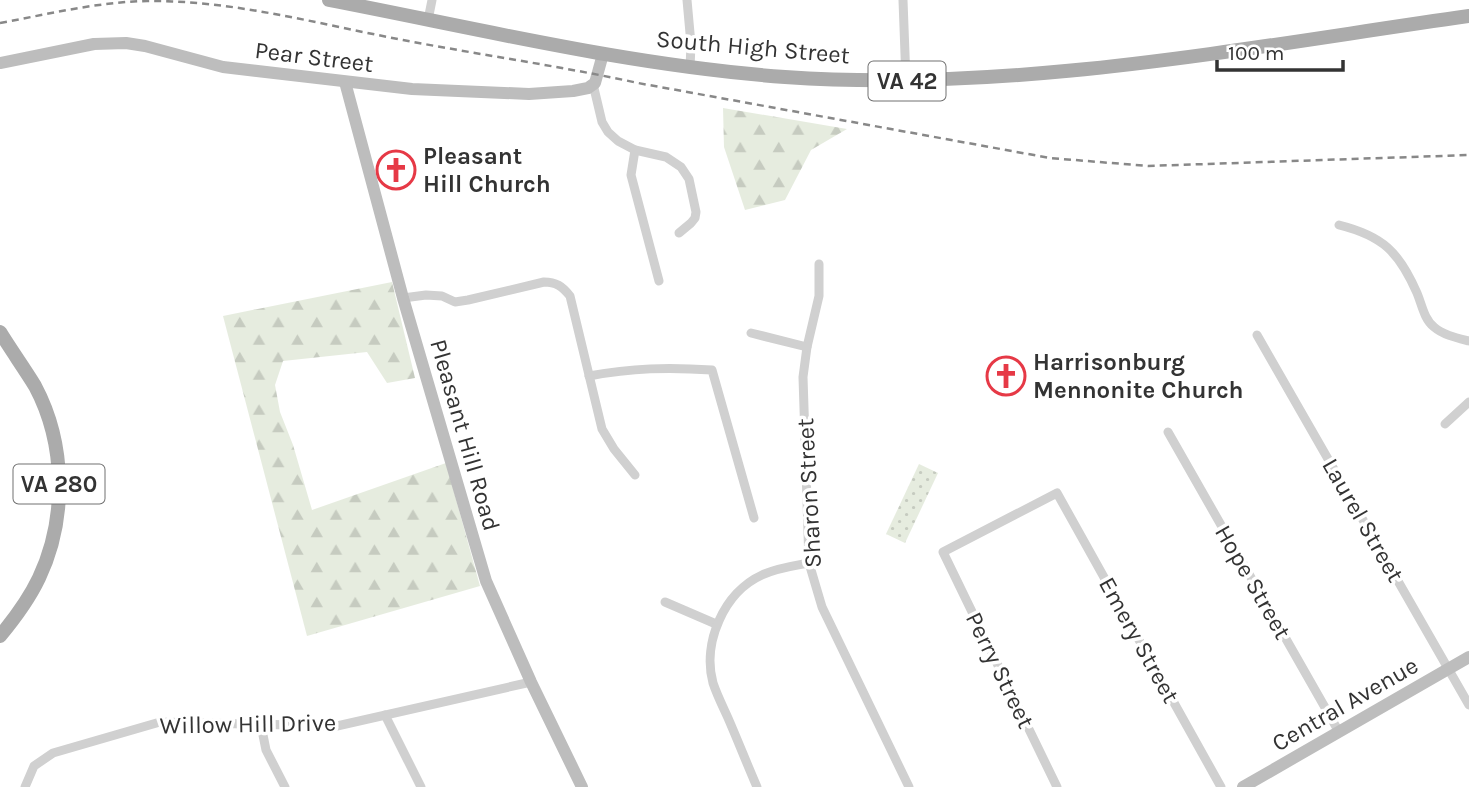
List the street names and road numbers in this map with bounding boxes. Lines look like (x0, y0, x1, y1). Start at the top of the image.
street label: South High Street (655, 25, 851, 69)
street label: Pear Street (253, 36, 375, 78)
road number: VA 42 (869, 61, 946, 100)
street label: Pleasant Hill Road (424, 336, 506, 534)
street label: Sharon Street (791, 417, 827, 569)
street label: Laurel Street (1316, 453, 1410, 587)
road number: VA 280 (14, 464, 104, 504)
street label: Hope Street (1209, 520, 1297, 644)
street label: Emery Street (1093, 572, 1185, 708)
street label: Perry Street (960, 607, 1040, 733)
street label: Central Avenue (1267, 651, 1423, 757)
street label: Willow Hill Drive (159, 708, 337, 740)

